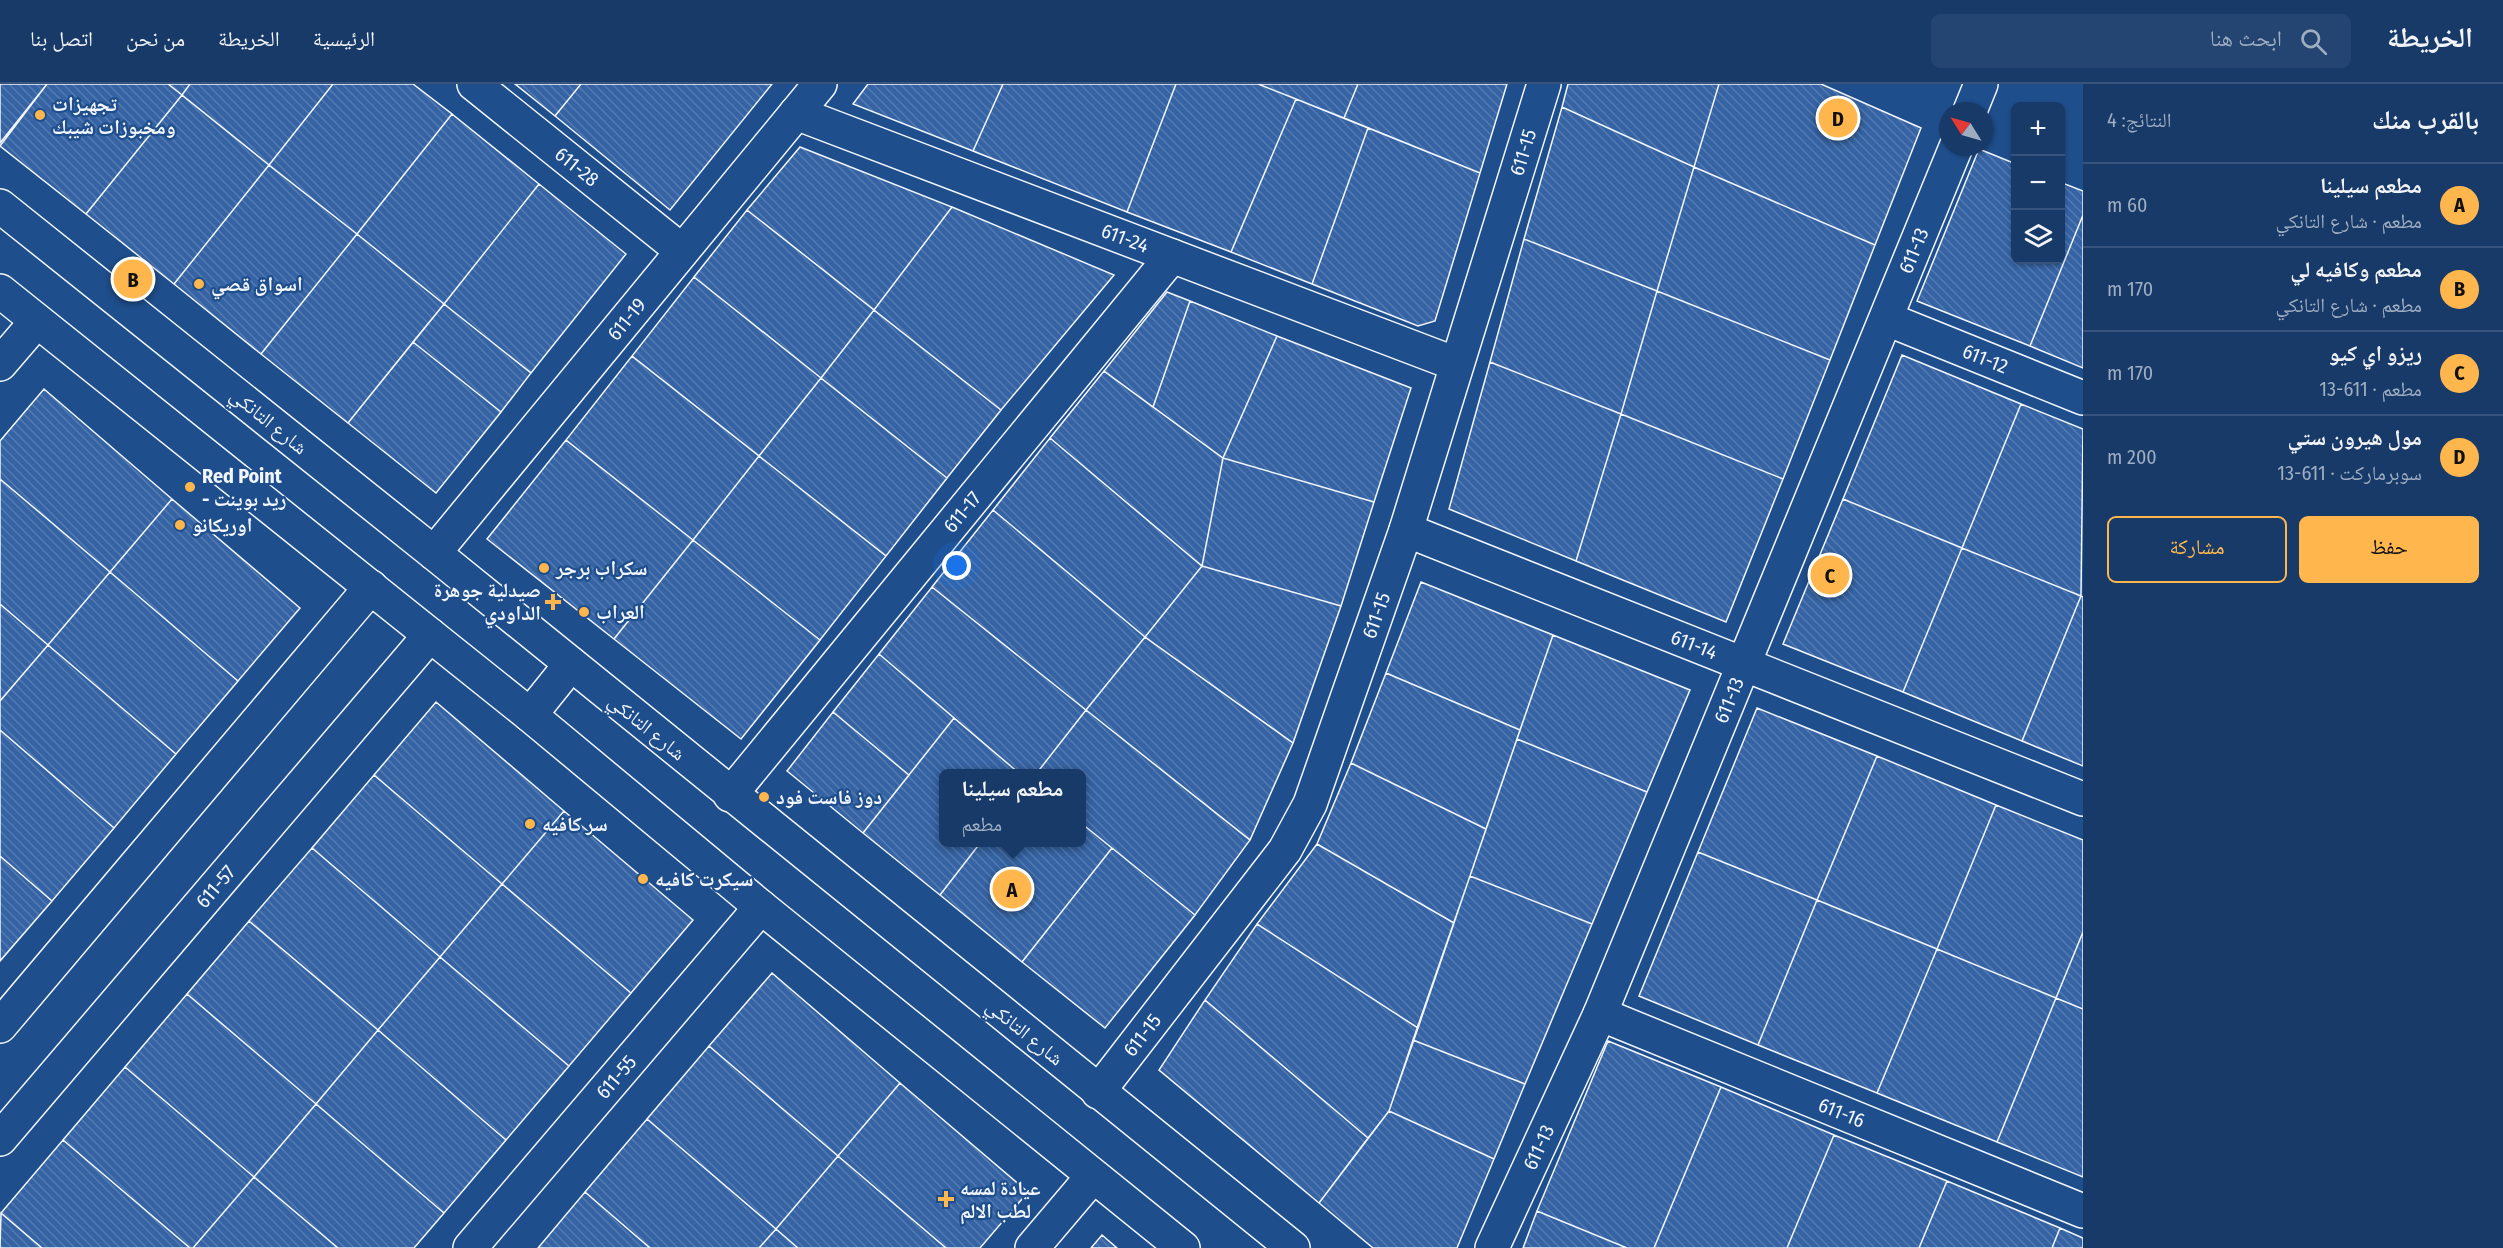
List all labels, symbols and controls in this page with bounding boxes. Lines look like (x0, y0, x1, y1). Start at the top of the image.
search box (1931, 14, 2351, 68)
text: الخريطة (2387, 21, 2473, 54)
text: ابحث هنا (2210, 25, 2282, 52)
icon: search (2297, 25, 2330, 58)
text: اتصل بنا (30, 26, 93, 52)
text: من نحن (126, 26, 185, 52)
text: الخريطة (218, 26, 280, 52)
text: الرئيسية (313, 26, 375, 52)
place label: تجهيزات ومخبوزات شيبك (52, 92, 176, 139)
pin: D (1818, 96, 1858, 141)
north arrow (1939, 102, 1993, 156)
map controls (2011, 102, 2065, 264)
button: + (2011, 102, 2065, 156)
text: بالقرب منك (2372, 105, 2479, 136)
marker: تجهيزات ومخبوزات شيبك (33, 108, 47, 122)
text: النتائج: 4 (2107, 108, 2172, 132)
street label: 611-15 (1504, 126, 1541, 178)
street label: 611-28 (550, 142, 604, 191)
button: − (2011, 156, 2065, 210)
text: مطعم سيلينا (2320, 172, 2422, 199)
text: 60 m (2107, 193, 2147, 217)
text: A (2454, 193, 2465, 217)
text: مطعم · شارع التانكي (2275, 209, 2422, 233)
button: layers (2011, 210, 2065, 264)
street label: 611-24 (1098, 218, 1152, 258)
street label: 611-13 (1893, 224, 1934, 277)
pin: B (114, 256, 152, 302)
text: مطعم وكافيه لي (2290, 256, 2422, 283)
place label: اسواق قصي (211, 272, 303, 300)
marker: اسواق قصي (192, 277, 206, 291)
text: 170 m (2107, 277, 2153, 301)
text: B (2454, 277, 2465, 301)
street label: 611-19 (602, 293, 651, 345)
text: مطعم · شارع التانكي (2275, 293, 2422, 317)
street label: 611-12 (1959, 339, 2012, 379)
text: ريزو اي كيو (2329, 340, 2422, 367)
text: 170 m (2107, 361, 2153, 385)
text: C (2454, 361, 2465, 385)
text: مطعم · 611-13 (2319, 377, 2422, 401)
street label: شارع التانكي (223, 383, 312, 463)
text: مول هيرون ستي (2288, 424, 2422, 451)
text: 200 m (2107, 445, 2157, 469)
text: D (2454, 445, 2465, 469)
text: سوبرماركت · 611-13 (2277, 461, 2422, 485)
place label: Red Point - ريد بوينت (202, 464, 286, 511)
marker: Red Point - ريد بوينت (183, 480, 197, 494)
street label: 611-17 (938, 486, 986, 537)
place label: اوريكانو (192, 513, 252, 537)
button: مشاركة (2107, 516, 2287, 583)
button: حفظ (2299, 516, 2479, 583)
marker: اوريكانو (173, 518, 187, 532)
your location (942, 551, 971, 580)
pin: C (1810, 552, 1850, 598)
place label: سكراب برجر (555, 556, 647, 580)
marker: سكراب برجر (537, 561, 551, 575)
place label: صيدلية جوهرة الداودي (434, 578, 541, 629)
street label: 611-15 (1357, 589, 1395, 642)
marker: صيدلية جوهرة الداودي (546, 595, 560, 609)
place label: العراب (596, 600, 645, 624)
marker: العراب (577, 605, 591, 619)
street label: 611-14 (1667, 624, 1721, 665)
street label: 611-13 (1709, 674, 1749, 727)
street label: شارع التانكي (601, 689, 690, 769)
popup (939, 769, 1086, 847)
text: مطعم سيلينا (962, 775, 1063, 802)
place label: دوز فاست فود (776, 785, 882, 809)
marker: دوز فاست فود (757, 790, 771, 804)
place label: سر كافيه (542, 812, 608, 836)
text: مطعم (962, 812, 1002, 836)
marker: سر كافيه (523, 817, 537, 831)
street label: 611-57 (191, 860, 240, 913)
pin: A (992, 866, 1032, 912)
place label: سيكرت كافيه (655, 867, 753, 891)
marker: سيكرت كافيه (636, 872, 650, 886)
street label: شارع التانكي (979, 994, 1068, 1074)
street label: 611-15 (1118, 1009, 1166, 1061)
street label: 611-55 (591, 1050, 641, 1104)
street label: 611-16 (1815, 1092, 1869, 1133)
street label: 611-13 (1518, 1121, 1559, 1174)
place label: عيادة لمسه لطب الالم (960, 1176, 1041, 1225)
marker: عيادة لمسه لطب الالم (937, 1190, 955, 1208)

